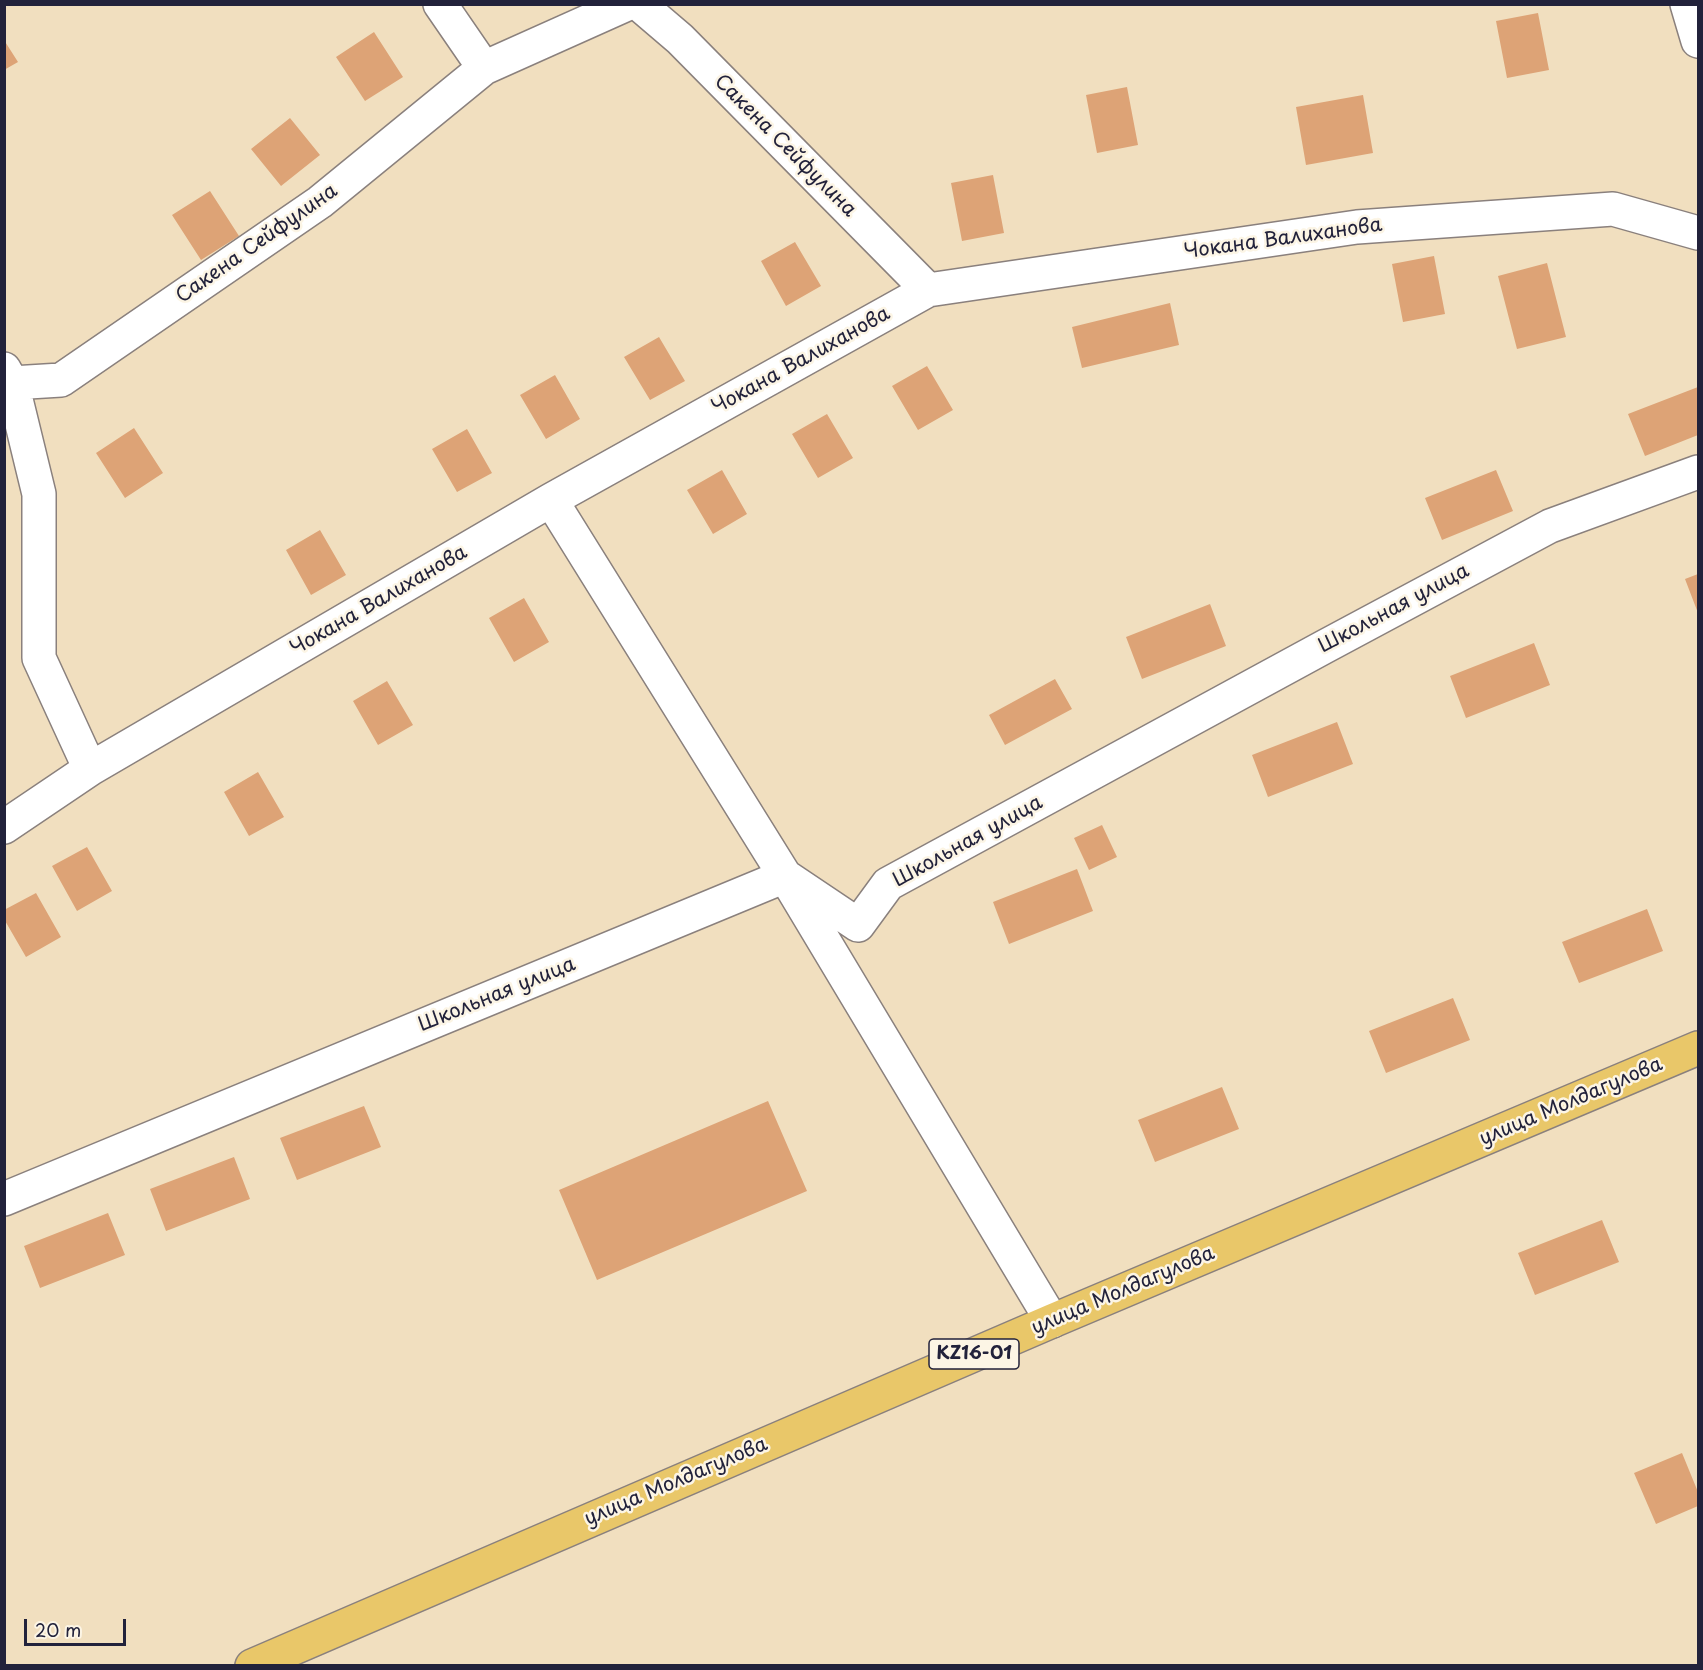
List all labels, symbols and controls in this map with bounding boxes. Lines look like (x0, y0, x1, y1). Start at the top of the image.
street label: Сакена Сейфулина (709, 70, 861, 222)
street label: Сакена Сейфулина (172, 179, 342, 309)
street label: Чокана Валиханова (1182, 213, 1384, 265)
street label: Чокана Валиханова (708, 302, 894, 420)
street label: Чокана Валиханова (286, 541, 472, 661)
street label: Школьная улица (1315, 559, 1473, 659)
street label: Школьная улица (889, 791, 1047, 893)
street label: Школьная улица (415, 953, 579, 1037)
street label: улица Молдагулова (1476, 1053, 1666, 1151)
street label: улица Молдагулова (1028, 1242, 1218, 1340)
road number: KZ16-01 (929, 1339, 1019, 1369)
street label: улица Молдагулова (581, 1433, 771, 1531)
scale bar (27, 1607, 129, 1645)
text: 20 m (35, 1616, 81, 1643)

